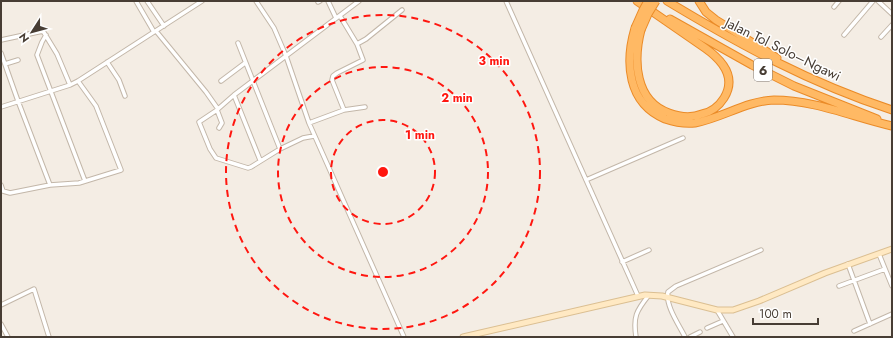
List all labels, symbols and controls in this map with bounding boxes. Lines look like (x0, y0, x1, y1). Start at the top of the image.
street label: Jalan Tol Solo–Ngawi (720, 11, 844, 86)
north arrow (12, 12, 52, 52)
text: N (15, 30, 33, 46)
text: 3 min (478, 52, 510, 70)
road number: 6 (754, 59, 772, 81)
text: 2 min (441, 89, 473, 107)
text: 1 min (405, 126, 435, 144)
centre of rings (376, 165, 390, 179)
scale bar (753, 300, 818, 326)
text: 100 m (759, 305, 792, 323)

